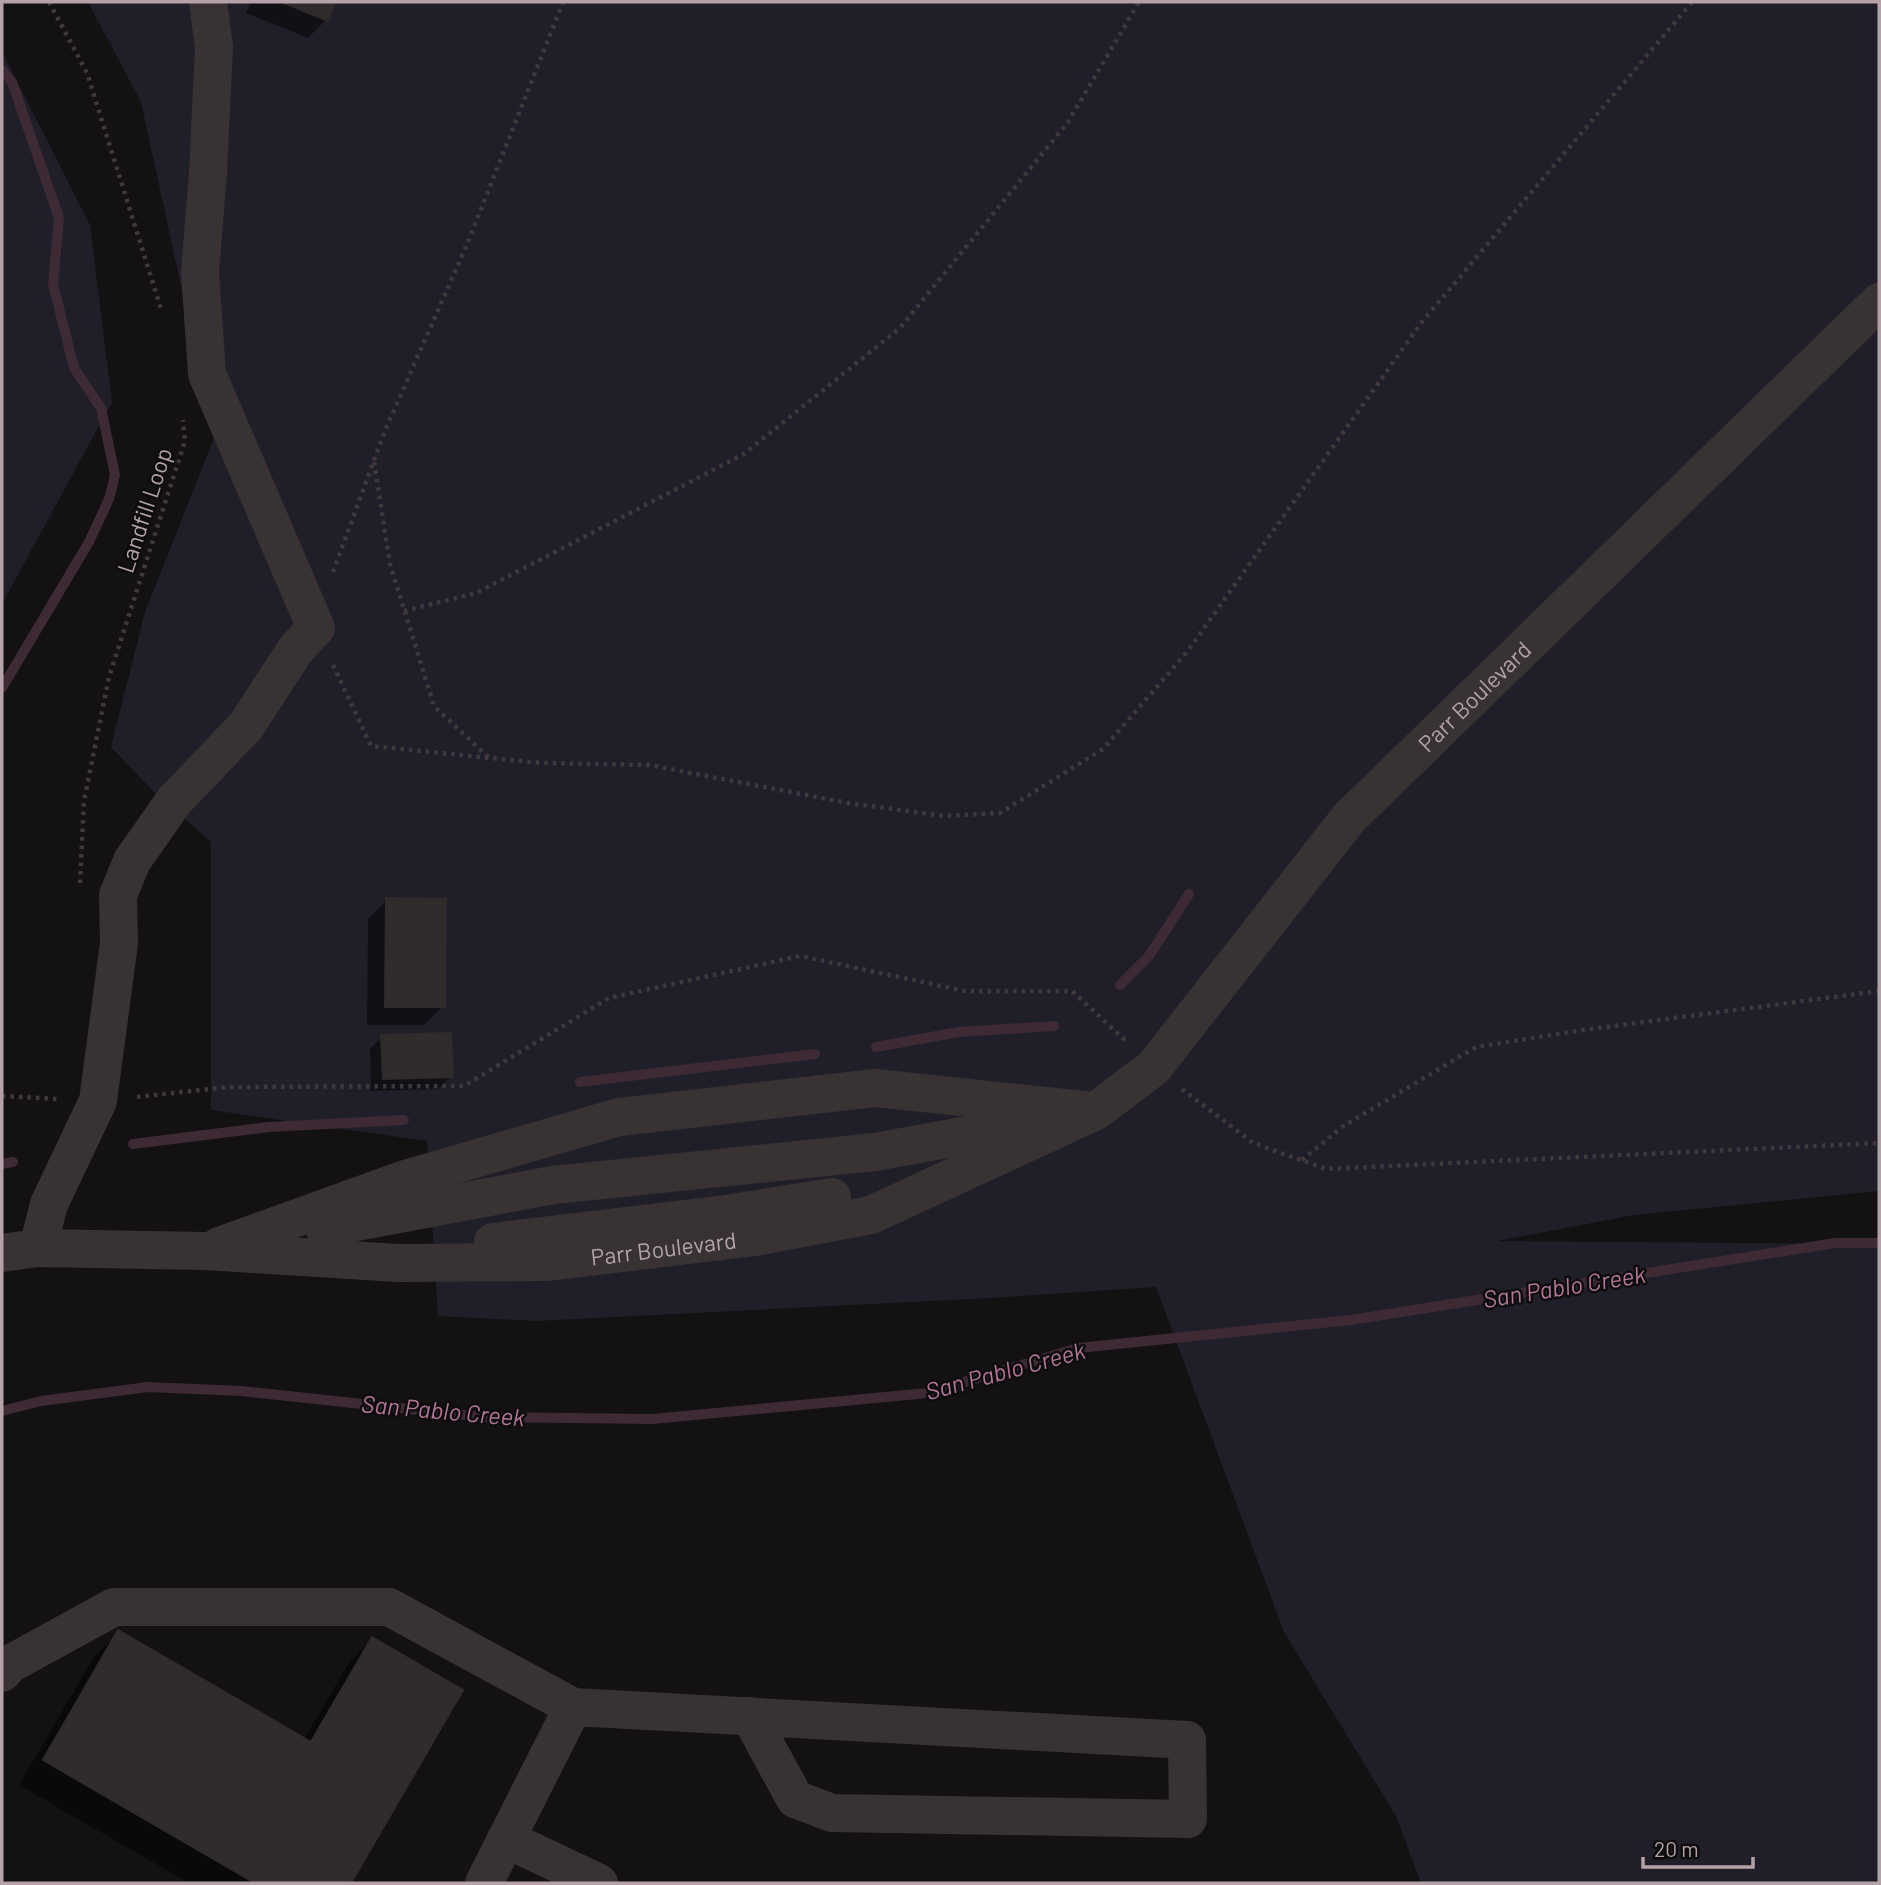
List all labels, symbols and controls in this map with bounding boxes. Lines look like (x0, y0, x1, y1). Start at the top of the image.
street label: Landfill Loop (111, 444, 177, 576)
street label: Parr Boulevard (1412, 635, 1536, 757)
street label: Parr Boulevard (589, 1225, 738, 1271)
water label: San Pablo Creek (1481, 1259, 1648, 1313)
water label: San Pablo Creek (922, 1335, 1088, 1405)
water label: San Pablo Creek (360, 1388, 526, 1432)
scale bar (1643, 1826, 1753, 1870)
text: 20 m (1654, 1836, 1699, 1861)

